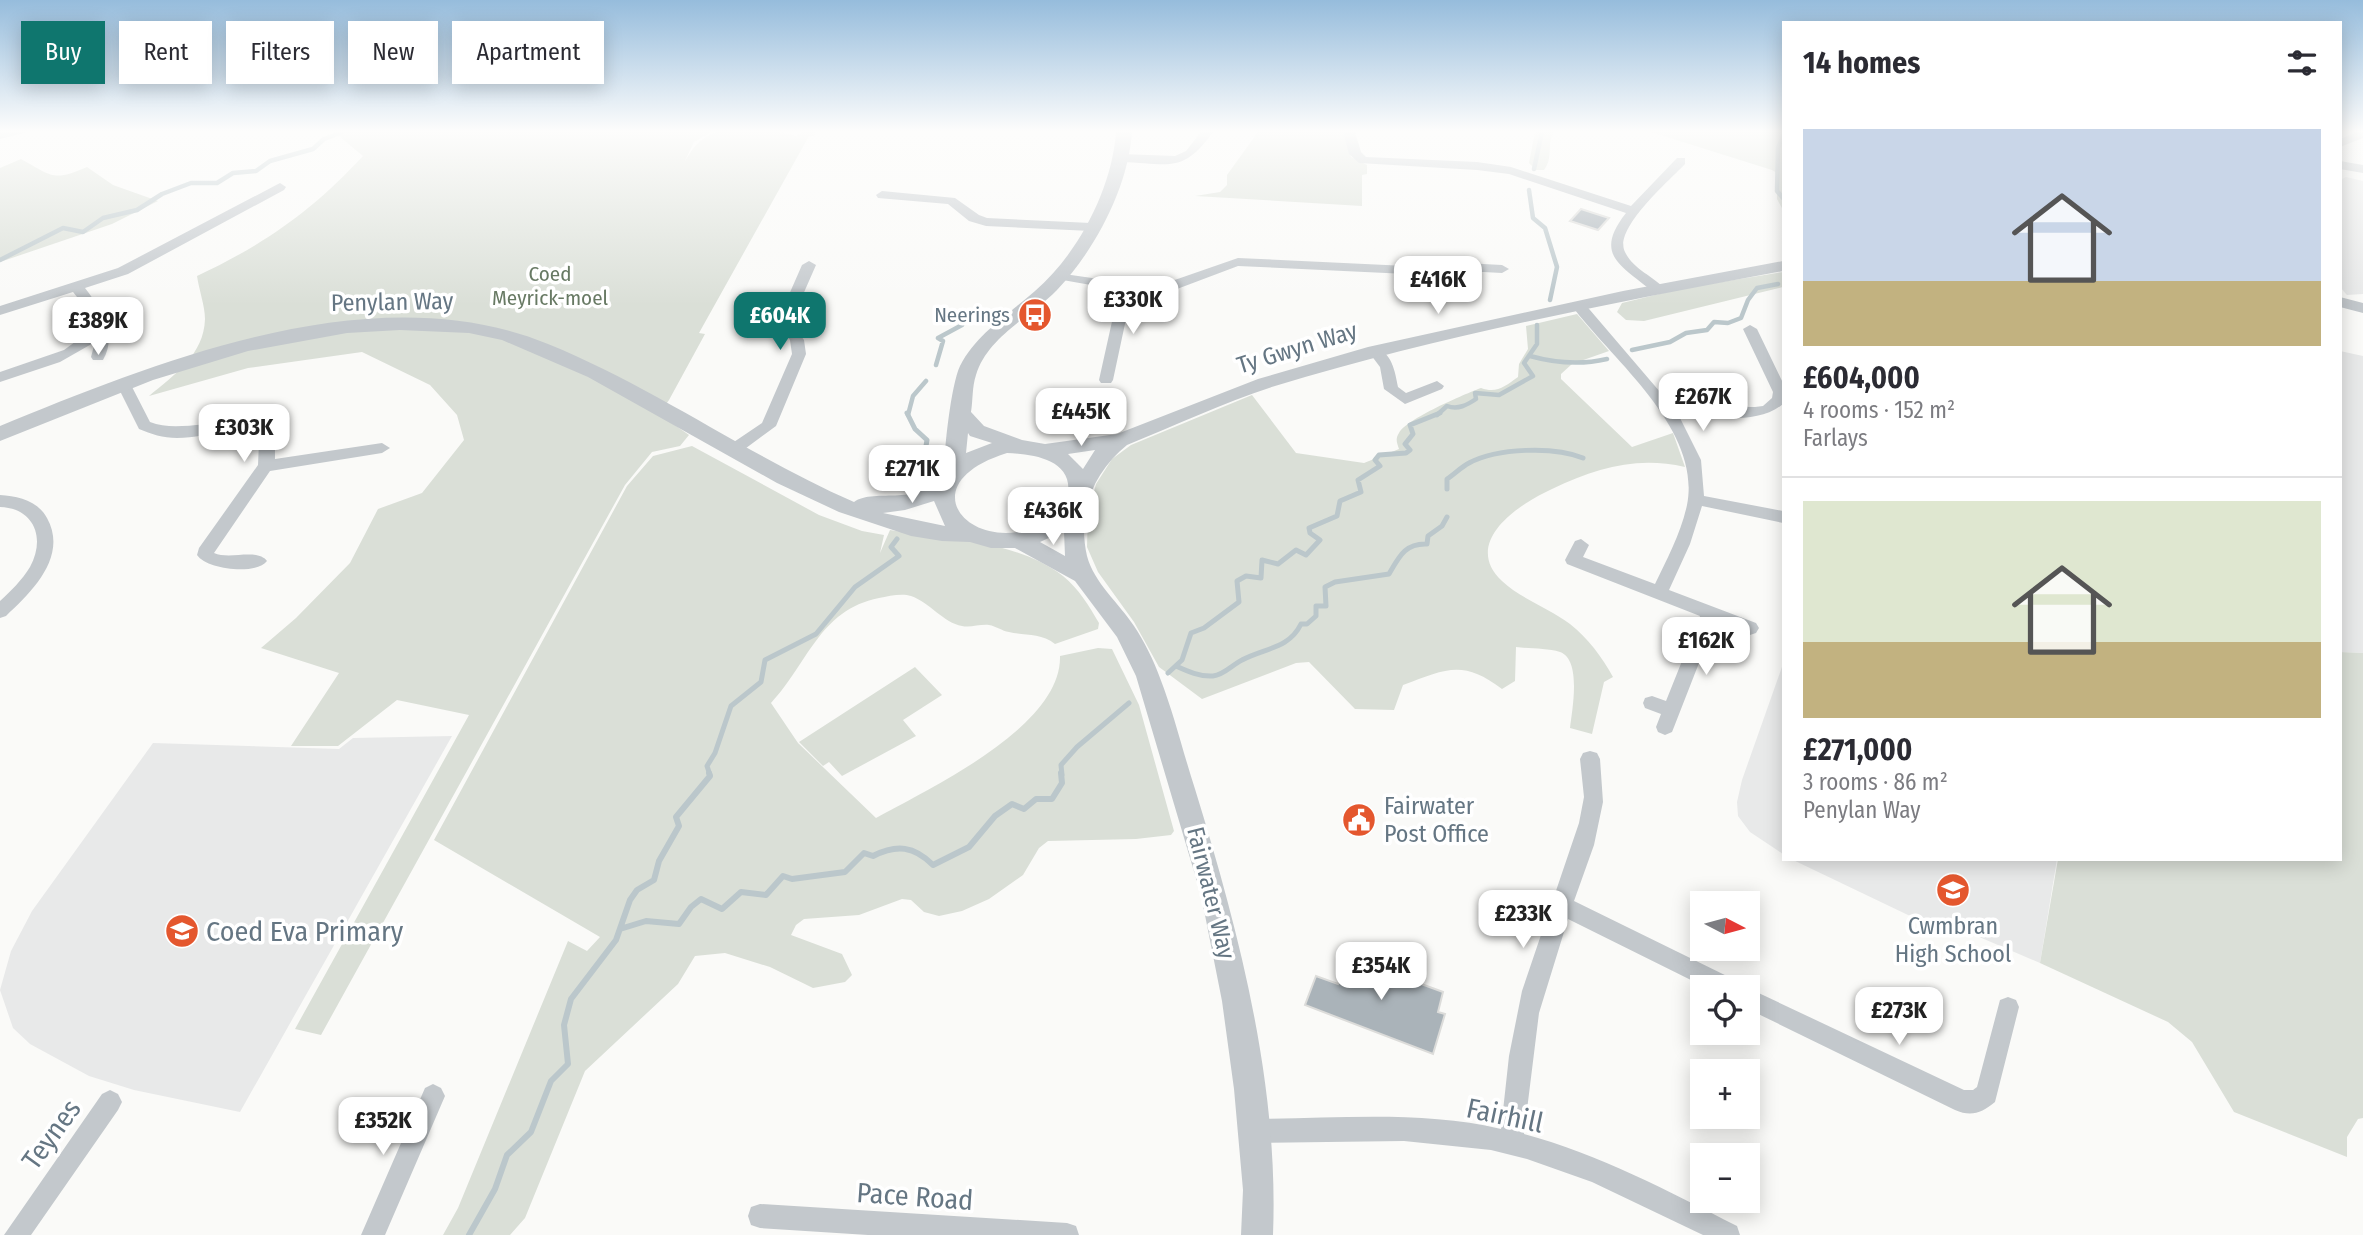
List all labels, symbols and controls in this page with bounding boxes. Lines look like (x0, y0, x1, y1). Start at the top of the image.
chip: Buy (21, 21, 105, 84)
chip: Rent (119, 21, 212, 84)
chip: Filters (226, 21, 334, 84)
chip: New (348, 21, 438, 84)
chip: Apartment (452, 21, 604, 84)
icon: filters (2283, 44, 2321, 82)
text: 14 homes (1803, 45, 1920, 81)
icon: home (1999, 175, 2125, 301)
pin: £416K (1389, 256, 1487, 316)
park label: Coed Meyrick-moel (492, 261, 609, 311)
text: £416K (1410, 265, 1466, 293)
pin: £330K (1084, 276, 1182, 336)
text: £330K (1104, 285, 1162, 313)
street label: Penylan Way (331, 287, 454, 317)
pin: £604K (731, 292, 829, 352)
bus stop icon: Neerings (1016, 296, 1054, 334)
pin: £389K (49, 298, 147, 357)
text: £604K (750, 301, 810, 329)
place label: Neerings (934, 302, 1010, 328)
text: £389K (68, 306, 128, 334)
street label: Ty Gwyn Way (1233, 316, 1361, 380)
text: £604,000 (1803, 360, 1920, 396)
pin: £267K (1654, 374, 1752, 433)
text: £267K (1675, 382, 1731, 410)
pin: £445K (1032, 388, 1130, 448)
text: 4 rooms · 152 m² (1803, 396, 1955, 424)
text: £445K (1052, 397, 1110, 425)
pin: £303K (195, 405, 293, 464)
text: £303K (215, 413, 273, 441)
text: Farlays (1803, 424, 1868, 452)
pin: £271K (863, 446, 961, 505)
text: £271K (885, 454, 939, 482)
pin: £436K (1004, 488, 1102, 547)
text: £436K (1024, 496, 1082, 524)
icon: home (1999, 547, 2125, 673)
pin: £162K (1657, 618, 1755, 677)
text: £162K (1678, 626, 1734, 654)
text: £271,000 (1803, 732, 1912, 768)
text: 3 rooms · 86 m² (1803, 768, 1948, 796)
place label: Fairwater Post Office (1384, 792, 1489, 848)
text: Penylan Way (1803, 796, 1920, 824)
public building icon: Fairwater Post Office (1340, 801, 1378, 839)
street label: Fairwater Way (1181, 824, 1241, 962)
school or university icon: Cwmbran High School (1934, 871, 1972, 909)
pin: £233K (1474, 890, 1572, 950)
north arrow (1690, 891, 1760, 961)
map controls (1690, 891, 1760, 1213)
text: £233K (1494, 899, 1552, 927)
school or university icon: Coed Eva Primary (163, 912, 201, 950)
place label: Cwmbran High School (1895, 912, 2011, 968)
place label: Coed Eva Primary (206, 915, 404, 948)
pin: £354K (1332, 942, 1430, 1002)
text: £354K (1352, 951, 1410, 979)
button: locate (1690, 975, 1760, 1045)
pin: £273K (1850, 988, 1948, 1047)
text: £273K (1871, 996, 1927, 1024)
button: + (1690, 1059, 1760, 1129)
street label: Fairhill (1463, 1091, 1546, 1140)
street label: Teynes (15, 1093, 88, 1176)
pin: £352K (334, 1098, 432, 1157)
text: £352K (354, 1106, 412, 1134)
button: − (1690, 1143, 1760, 1213)
street label: Pace Road (856, 1176, 974, 1217)

